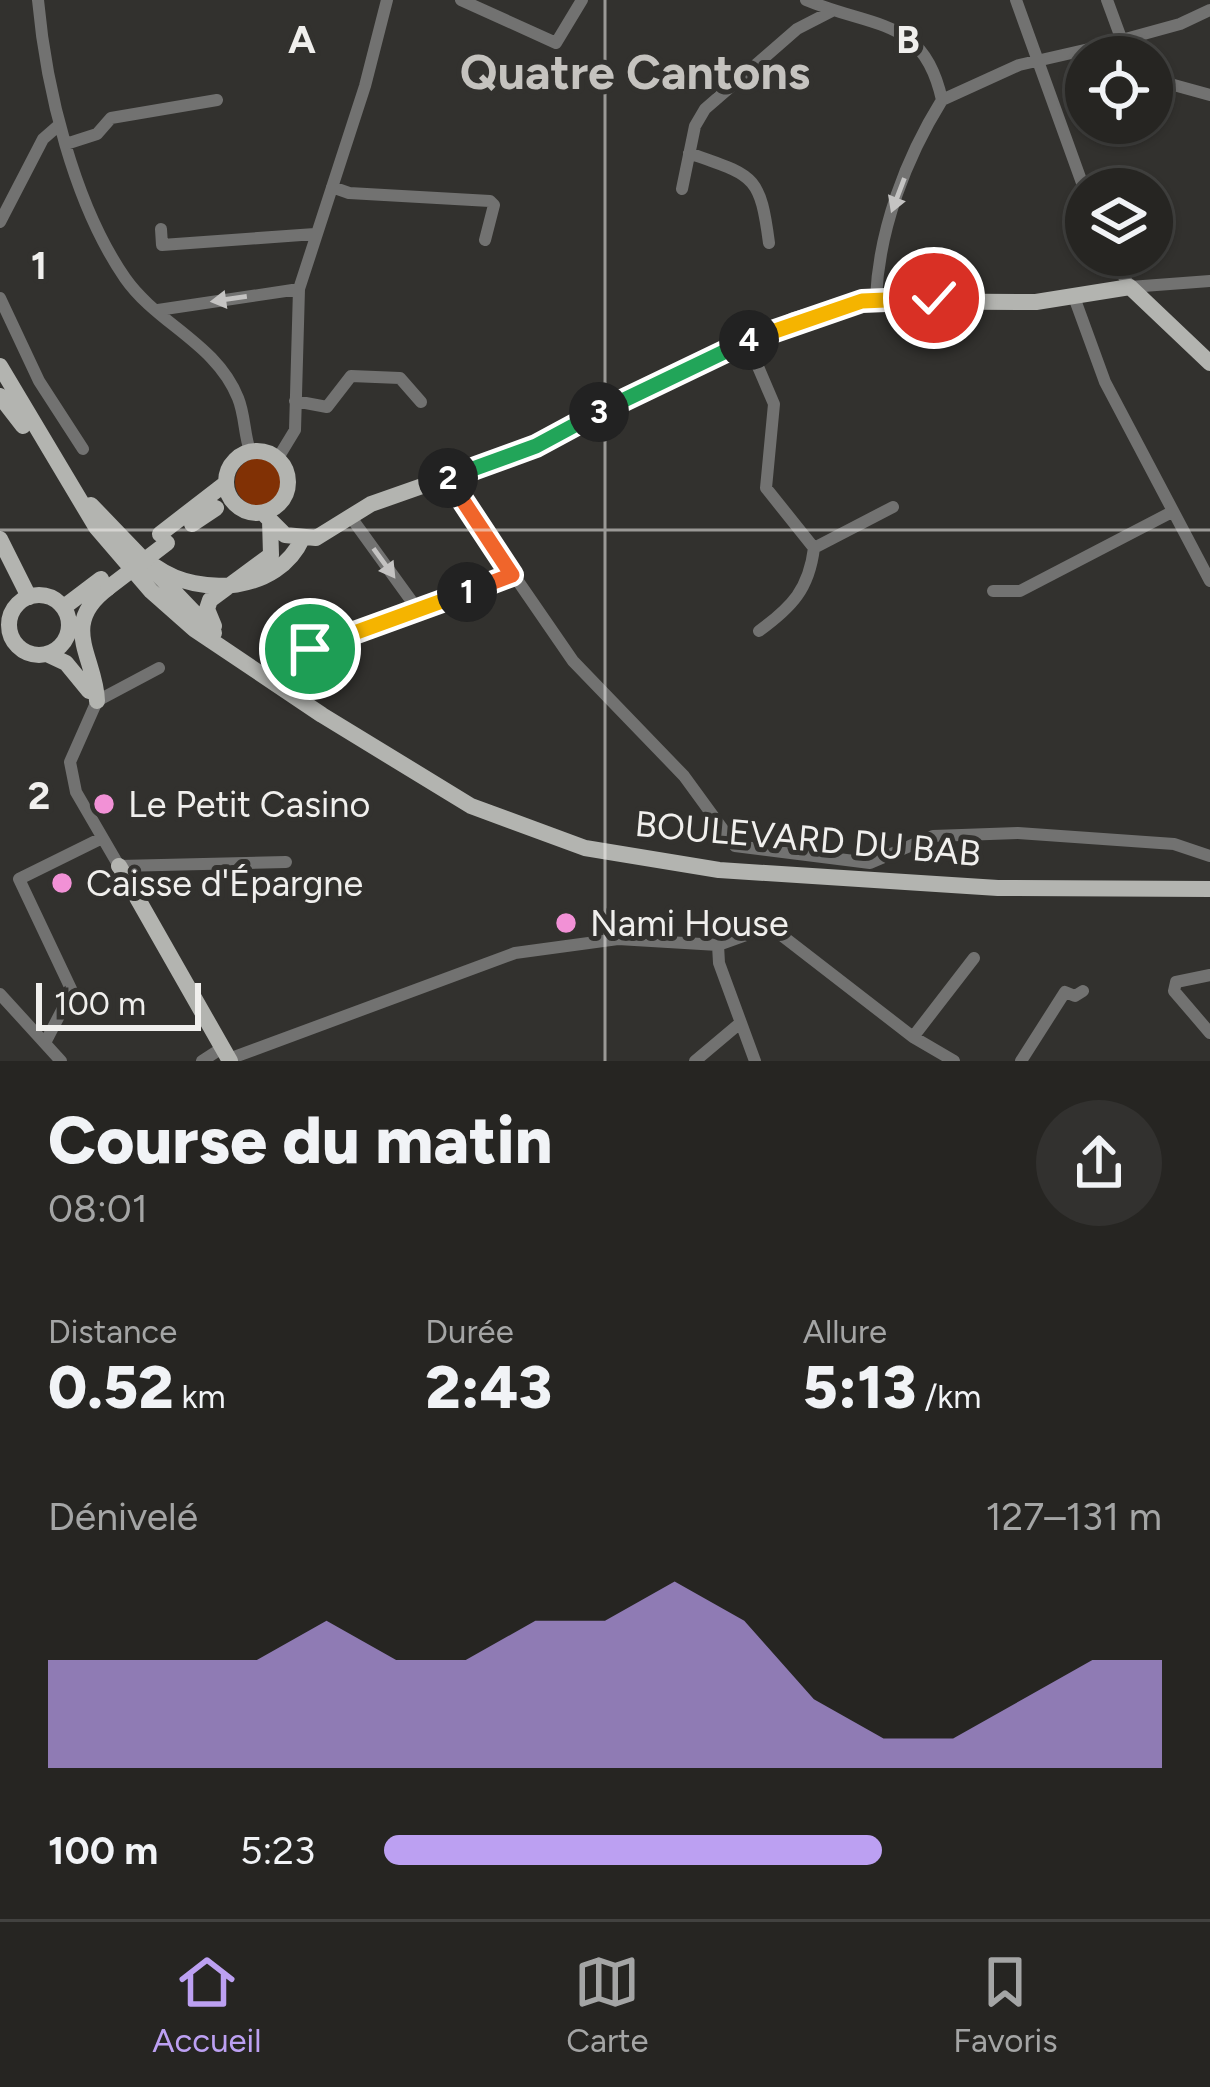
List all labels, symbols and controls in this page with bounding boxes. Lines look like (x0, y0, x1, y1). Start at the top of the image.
text: A (288, 16, 316, 63)
text: B (896, 16, 920, 63)
map controls (1065, 36, 1173, 276)
button: locate (1065, 36, 1173, 144)
district label: Quatre Cantons (460, 43, 810, 101)
button: layers (1065, 168, 1173, 276)
one-way arrow (887, 178, 906, 214)
text: 1 (31, 242, 47, 289)
pin (883, 247, 985, 349)
icon: check (901, 265, 967, 331)
one-way arrow (209, 290, 247, 309)
pin: 4 (719, 310, 779, 370)
text: 4 (739, 320, 759, 359)
pin: 3 (569, 382, 629, 442)
text: 3 (590, 392, 608, 431)
pin: 2 (418, 448, 478, 508)
text: 2 (438, 458, 458, 497)
one-way arrow (372, 547, 395, 579)
pin: 1 (437, 562, 497, 622)
text: 1 (460, 572, 474, 611)
pin (259, 598, 361, 700)
icon: arrive (277, 616, 343, 682)
text: 2 (28, 772, 50, 819)
place label: Le Petit Casino (128, 783, 370, 826)
marker: Le Petit Casino (91, 791, 117, 817)
street label: BOULEVARD DU BAB (633, 802, 983, 875)
place label: Caisse d'Épargne (86, 862, 363, 905)
marker: Caisse d'Épargne (49, 870, 75, 896)
place label: Nami House (590, 902, 789, 945)
marker: Nami House (553, 910, 579, 936)
scale bar (36, 977, 201, 1030)
text: 100 m (54, 984, 146, 1023)
text: Course du matin (48, 1100, 553, 1180)
button: share (1036, 1100, 1162, 1226)
text: 08:01 (48, 1185, 148, 1232)
text: Distance (48, 1312, 177, 1351)
text: Durée (425, 1312, 514, 1351)
text: Allure (803, 1312, 887, 1351)
text: 0.52 (48, 1351, 173, 1423)
text: 2:43 (425, 1351, 552, 1423)
text: 5:13 (803, 1351, 916, 1423)
text: km (173, 1377, 226, 1416)
text: /km (916, 1377, 981, 1416)
text: Dénivelé (48, 1493, 198, 1540)
text: 127–131 m (985, 1493, 1162, 1540)
text: 100 m (48, 1827, 158, 1874)
text: 5:23 (240, 1827, 315, 1874)
tab: Accueil (152, 1949, 262, 2060)
tab: Carte (566, 1949, 648, 2060)
tab: Favoris (953, 1949, 1058, 2060)

